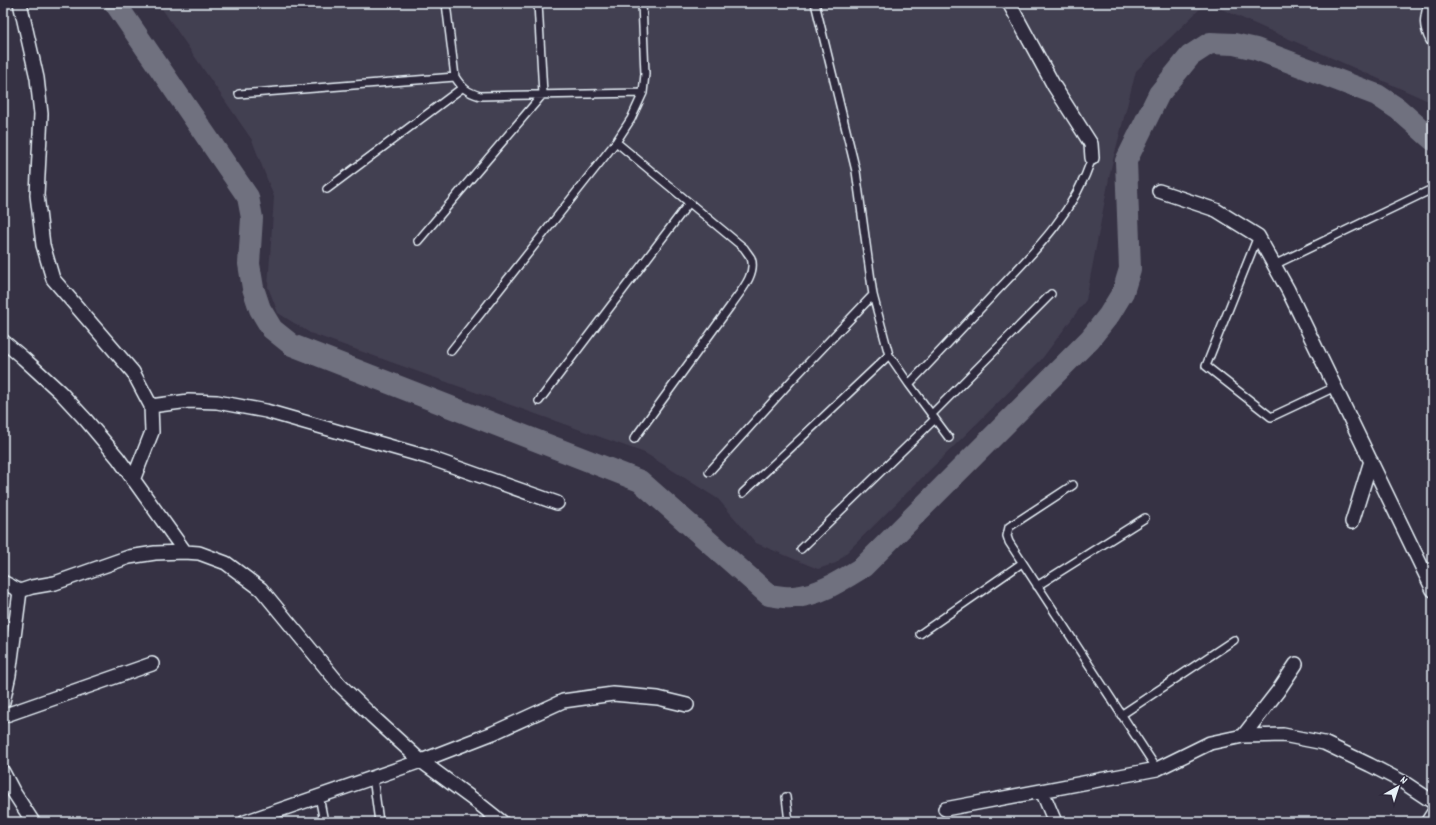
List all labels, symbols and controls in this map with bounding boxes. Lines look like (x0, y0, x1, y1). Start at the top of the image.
north arrow (1378, 767, 1418, 807)
text: N (1396, 773, 1411, 789)

